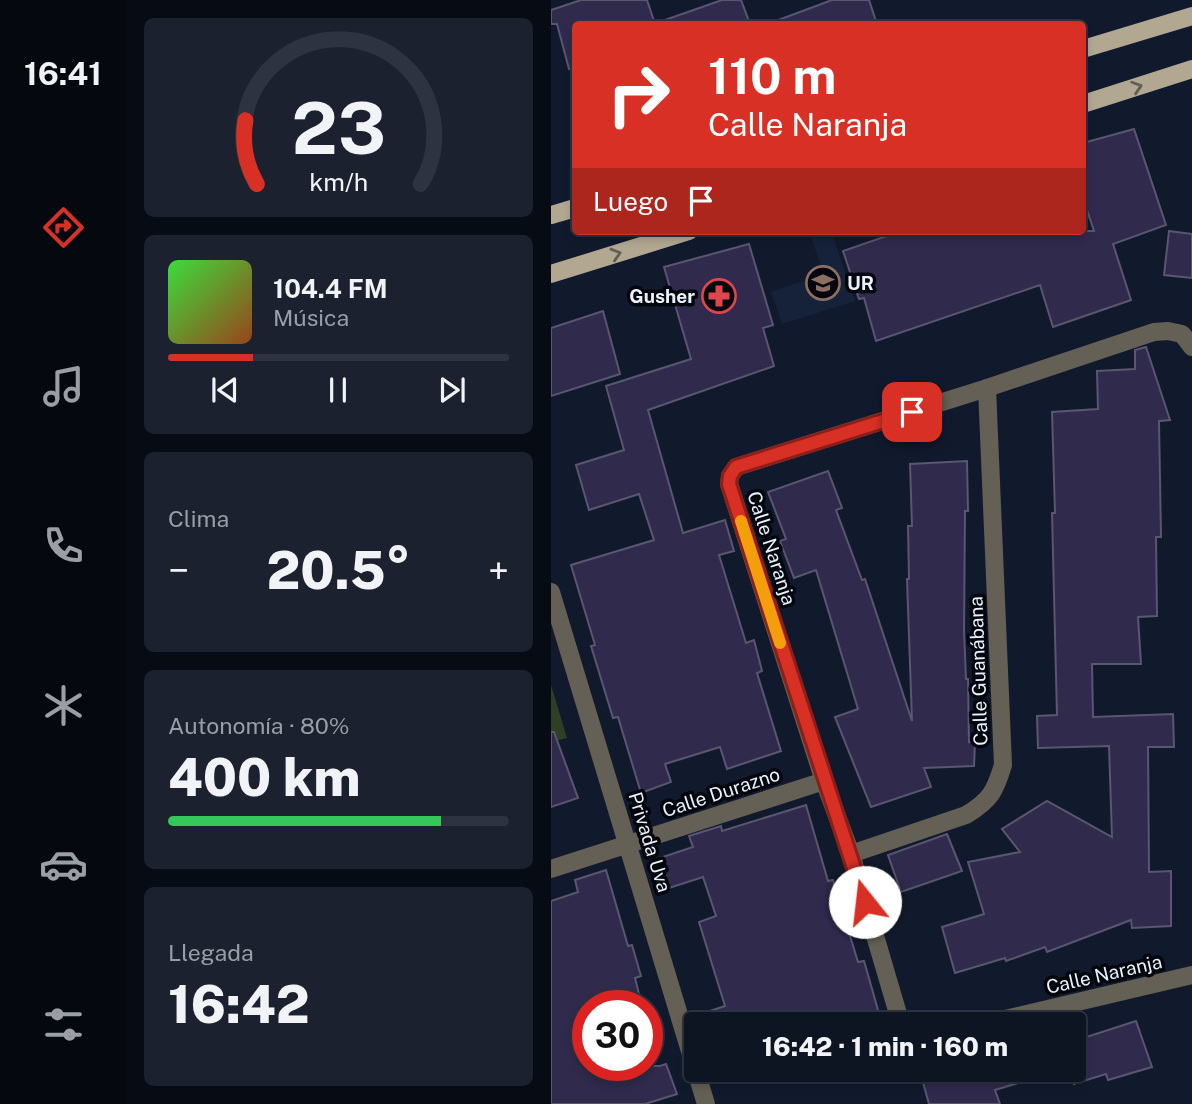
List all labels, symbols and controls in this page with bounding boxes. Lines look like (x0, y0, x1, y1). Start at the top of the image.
text: 110 m (708, 47, 836, 105)
icon: right (593, 49, 684, 140)
text: 16:41 (24, 55, 102, 92)
one-way arrow (1131, 80, 1143, 95)
text: 23 (291, 85, 386, 170)
text: Calle Naranja (708, 106, 907, 143)
text: km/h (309, 166, 368, 196)
icon: arrive (682, 182, 720, 220)
text: Luego (593, 186, 668, 217)
icon: directions (39, 203, 88, 252)
one-way arrow (610, 248, 622, 263)
school or university icon: UR (804, 264, 842, 302)
place label: UR (847, 272, 874, 294)
text: 104.4 FM (273, 273, 388, 304)
pharmacy icon: Gusher (700, 277, 738, 315)
place label: Gusher (629, 285, 695, 307)
text: Música (273, 304, 349, 331)
icon: music (39, 362, 88, 411)
icon: previous (206, 371, 244, 409)
icon: pause (319, 371, 357, 409)
icon: next (433, 371, 471, 409)
pin (882, 382, 942, 442)
icon: arrive (893, 393, 931, 431)
street label: Calle Naranja (743, 488, 801, 608)
text: Clima (168, 505, 229, 532)
icon: phone (39, 521, 88, 570)
text: 20.5° (266, 540, 411, 601)
text: − (168, 548, 189, 593)
text: + (488, 548, 509, 593)
street label: Calle Guanábana (964, 596, 992, 746)
icon: climate (39, 681, 88, 730)
text: Autonomía · 80% (168, 712, 350, 739)
text: 400 km (168, 747, 361, 808)
street label: Calle Durazno (659, 763, 783, 821)
street label: Privada Uva (624, 789, 676, 895)
icon: car (39, 840, 88, 889)
position arrow (828, 865, 902, 939)
text: Llegada (168, 939, 254, 966)
street label: Calle Naranja (1044, 950, 1164, 998)
text: 16:42 (168, 974, 310, 1035)
speed limit sign: 30 (572, 990, 663, 1081)
icon: filters (39, 1000, 88, 1049)
text: 16:42 · 1 min · 160 m (762, 1031, 1008, 1062)

